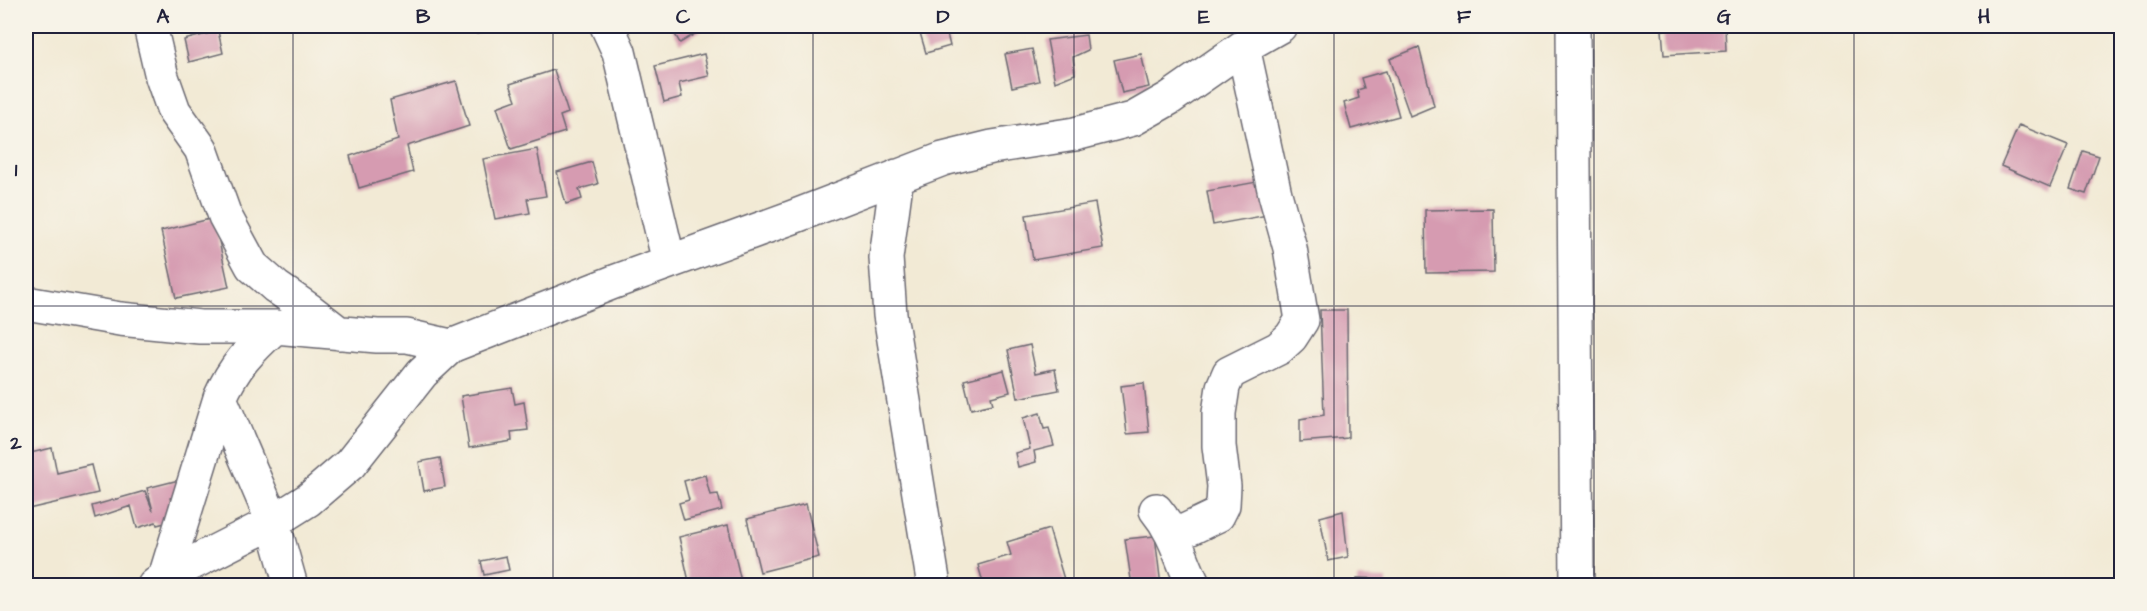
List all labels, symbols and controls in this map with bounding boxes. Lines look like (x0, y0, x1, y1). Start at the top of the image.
text: A (157, 3, 170, 31)
text: B (416, 3, 431, 31)
text: C (676, 3, 691, 31)
text: D (937, 3, 950, 31)
text: E (1198, 3, 1210, 31)
text: F (1457, 3, 1472, 31)
text: G (1717, 3, 1731, 31)
text: H (1978, 3, 1990, 31)
text: 1 (15, 156, 18, 184)
text: 2 (9, 429, 22, 457)

